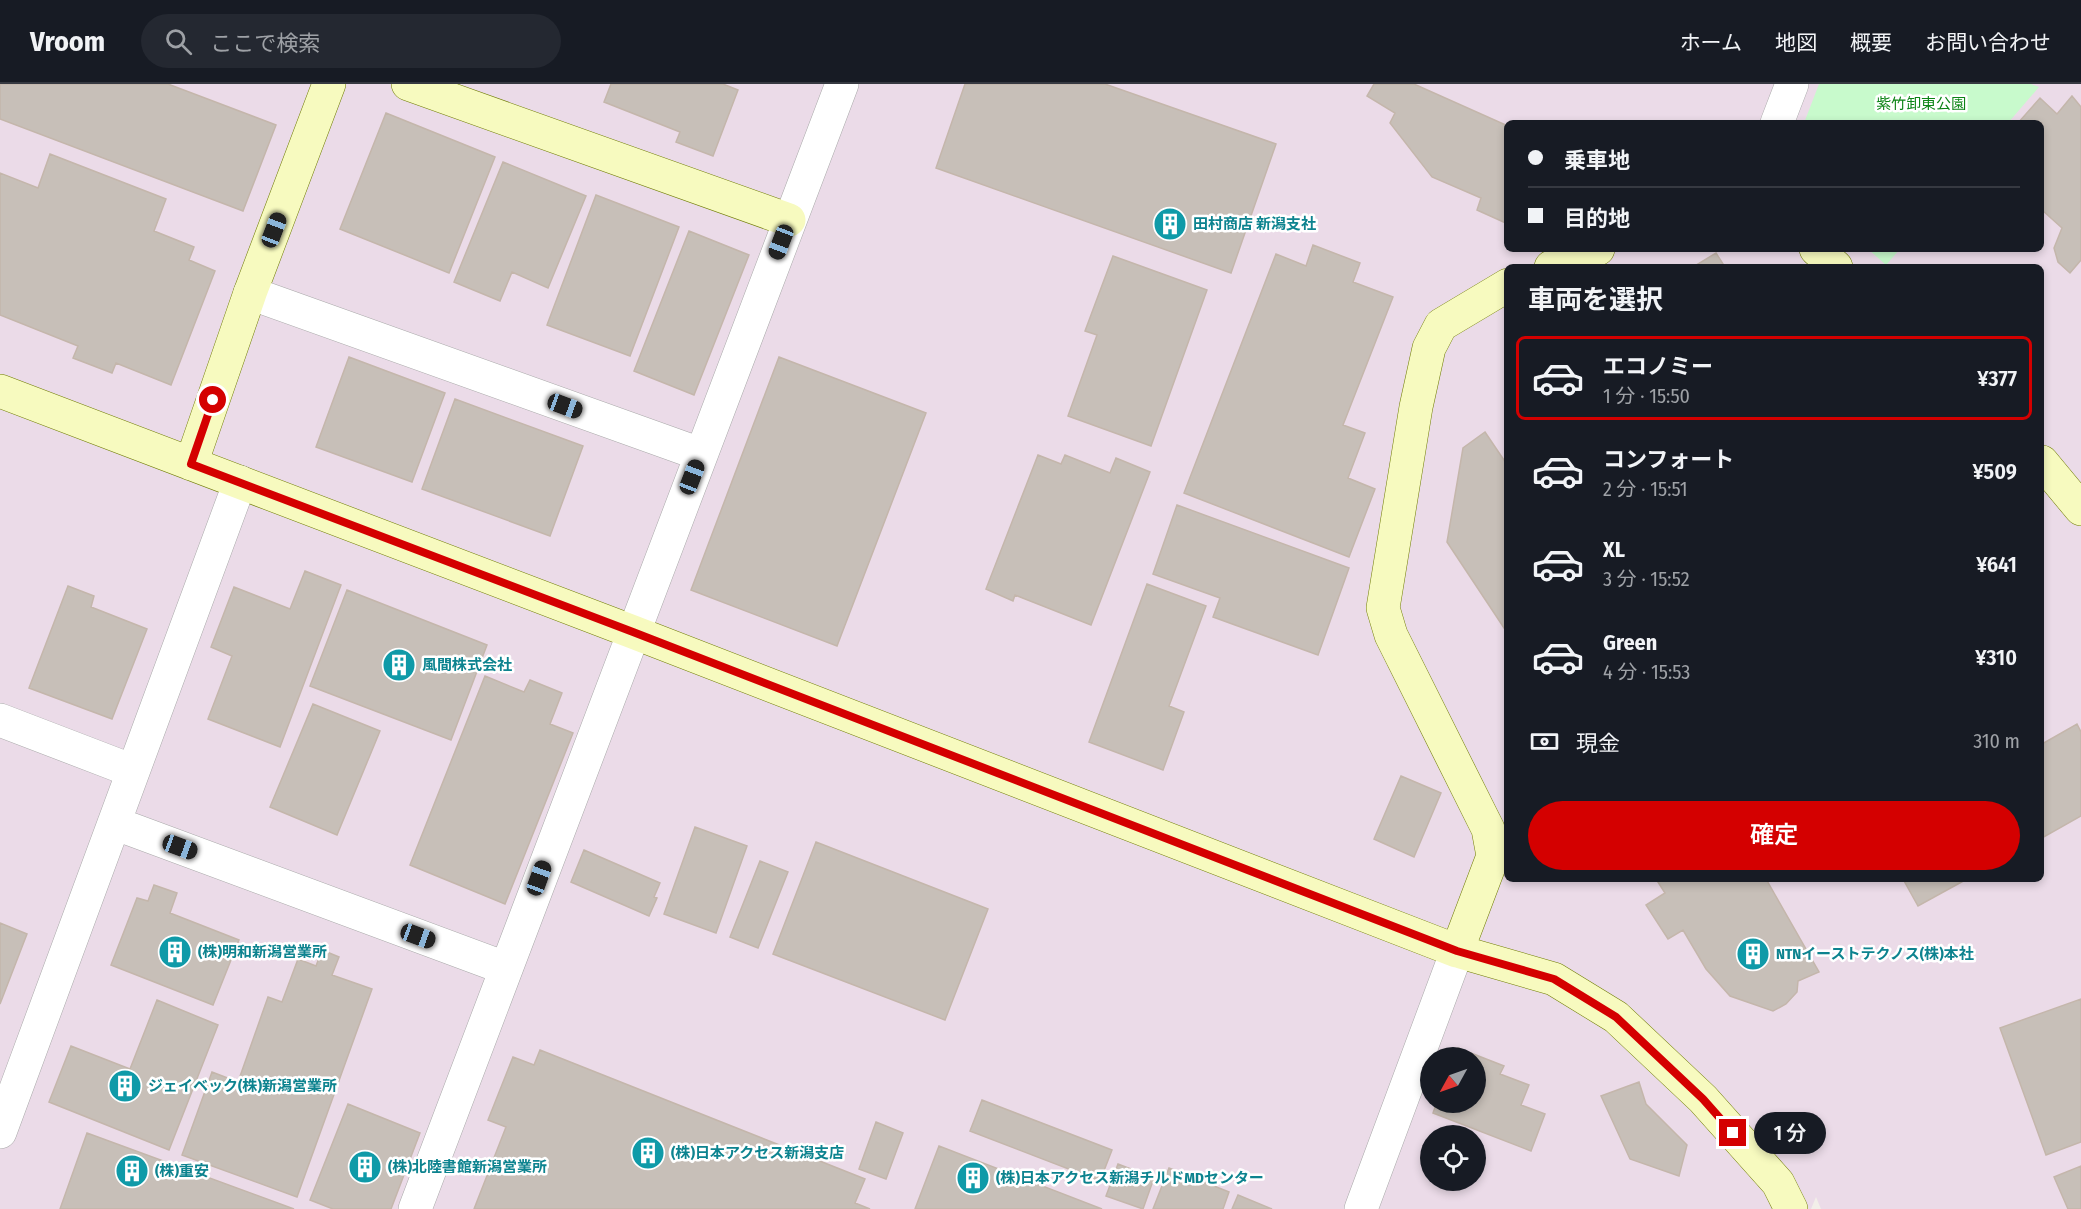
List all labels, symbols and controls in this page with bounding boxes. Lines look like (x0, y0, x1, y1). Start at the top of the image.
search box (141, 14, 561, 68)
text: Vroom (30, 25, 105, 58)
icon: search (162, 25, 195, 58)
text: ここで検索 (210, 30, 320, 57)
text: ホーム (1680, 30, 1742, 56)
text: 地図 (1775, 30, 1817, 56)
text: 概要 (1850, 30, 1892, 56)
text: お問い合わせ (1925, 30, 2051, 56)
park label: 紫竹卸東公園 (1876, 95, 1966, 113)
text: 乗車地 (1564, 147, 1630, 174)
text: 目的地 (1564, 205, 1630, 232)
building icon: 田村商店 新潟支社 (1152, 206, 1188, 242)
car (259, 210, 289, 250)
place label: 田村商店 新潟支社 (1193, 215, 1316, 233)
car (766, 222, 796, 262)
text: 車両を選択 (1528, 284, 1663, 316)
icon: car (1531, 351, 1585, 405)
text: エコノミー (1603, 353, 1713, 380)
text: ¥377 (1977, 365, 2017, 392)
text: 1 分 · 15:50 (1603, 384, 1690, 408)
route start (199, 386, 226, 413)
car (545, 391, 585, 421)
icon: car (1531, 444, 1585, 498)
text: コンフォート (1603, 446, 1734, 473)
car (677, 457, 707, 497)
text: ¥509 (1973, 458, 2017, 485)
text: 2 分 · 15:51 (1603, 477, 1687, 501)
text: XL (1603, 536, 1625, 563)
icon: car (1531, 537, 1585, 591)
text: ¥641 (1976, 551, 2017, 578)
text: 3 分 · 15:52 (1603, 567, 1689, 591)
text: Green (1603, 629, 1657, 656)
icon: car (1531, 630, 1585, 684)
text: ¥310 (1975, 644, 2017, 671)
building icon: 風間株式会社 (381, 647, 417, 683)
place label: 風間株式会社 (422, 656, 512, 674)
text: 4 分 · 15:53 (1603, 660, 1690, 684)
icon: cash (1528, 725, 1561, 758)
text: 310 m (1973, 729, 2020, 753)
text: 現金 (1576, 730, 1620, 757)
button: 確定 (1528, 801, 2020, 870)
car (160, 832, 200, 862)
car (524, 858, 554, 898)
car (398, 921, 438, 951)
building icon: (株)明和新潟営業所 (157, 934, 193, 970)
building icon: NTNイーストテクノス(株)本社 (1735, 936, 1771, 972)
place label: (株)明和新潟営業所 (198, 943, 327, 961)
place label: NTNイーストテクノス(株)本社 (1776, 945, 1974, 963)
north arrow (1420, 1047, 1486, 1113)
map controls (1420, 1047, 1486, 1191)
building icon: ジェイベック(株)新潟営業所 (107, 1068, 143, 1104)
place label: ジェイベック(株)新潟営業所 (148, 1077, 337, 1095)
callout: 1 分 (1754, 1112, 1826, 1154)
route end (1719, 1119, 1746, 1146)
text: 1 分 (1774, 1121, 1806, 1145)
button: locate (1420, 1125, 1486, 1191)
building icon: (株)日本アクセス新潟支店 (630, 1135, 666, 1171)
place label: (株)日本アクセス新潟支店 (671, 1144, 844, 1162)
building icon: (株)北陸書館新潟営業所 (347, 1149, 383, 1185)
building icon: (株)重安 (114, 1153, 150, 1189)
place label: (株)北陸書館新潟営業所 (388, 1158, 547, 1176)
building icon: (株)日本アクセス新潟チルドMDセンター (955, 1160, 991, 1196)
place label: (株)重安 (155, 1162, 209, 1180)
place label: (株)日本アクセス新潟チルドMDセンター (996, 1169, 1264, 1187)

